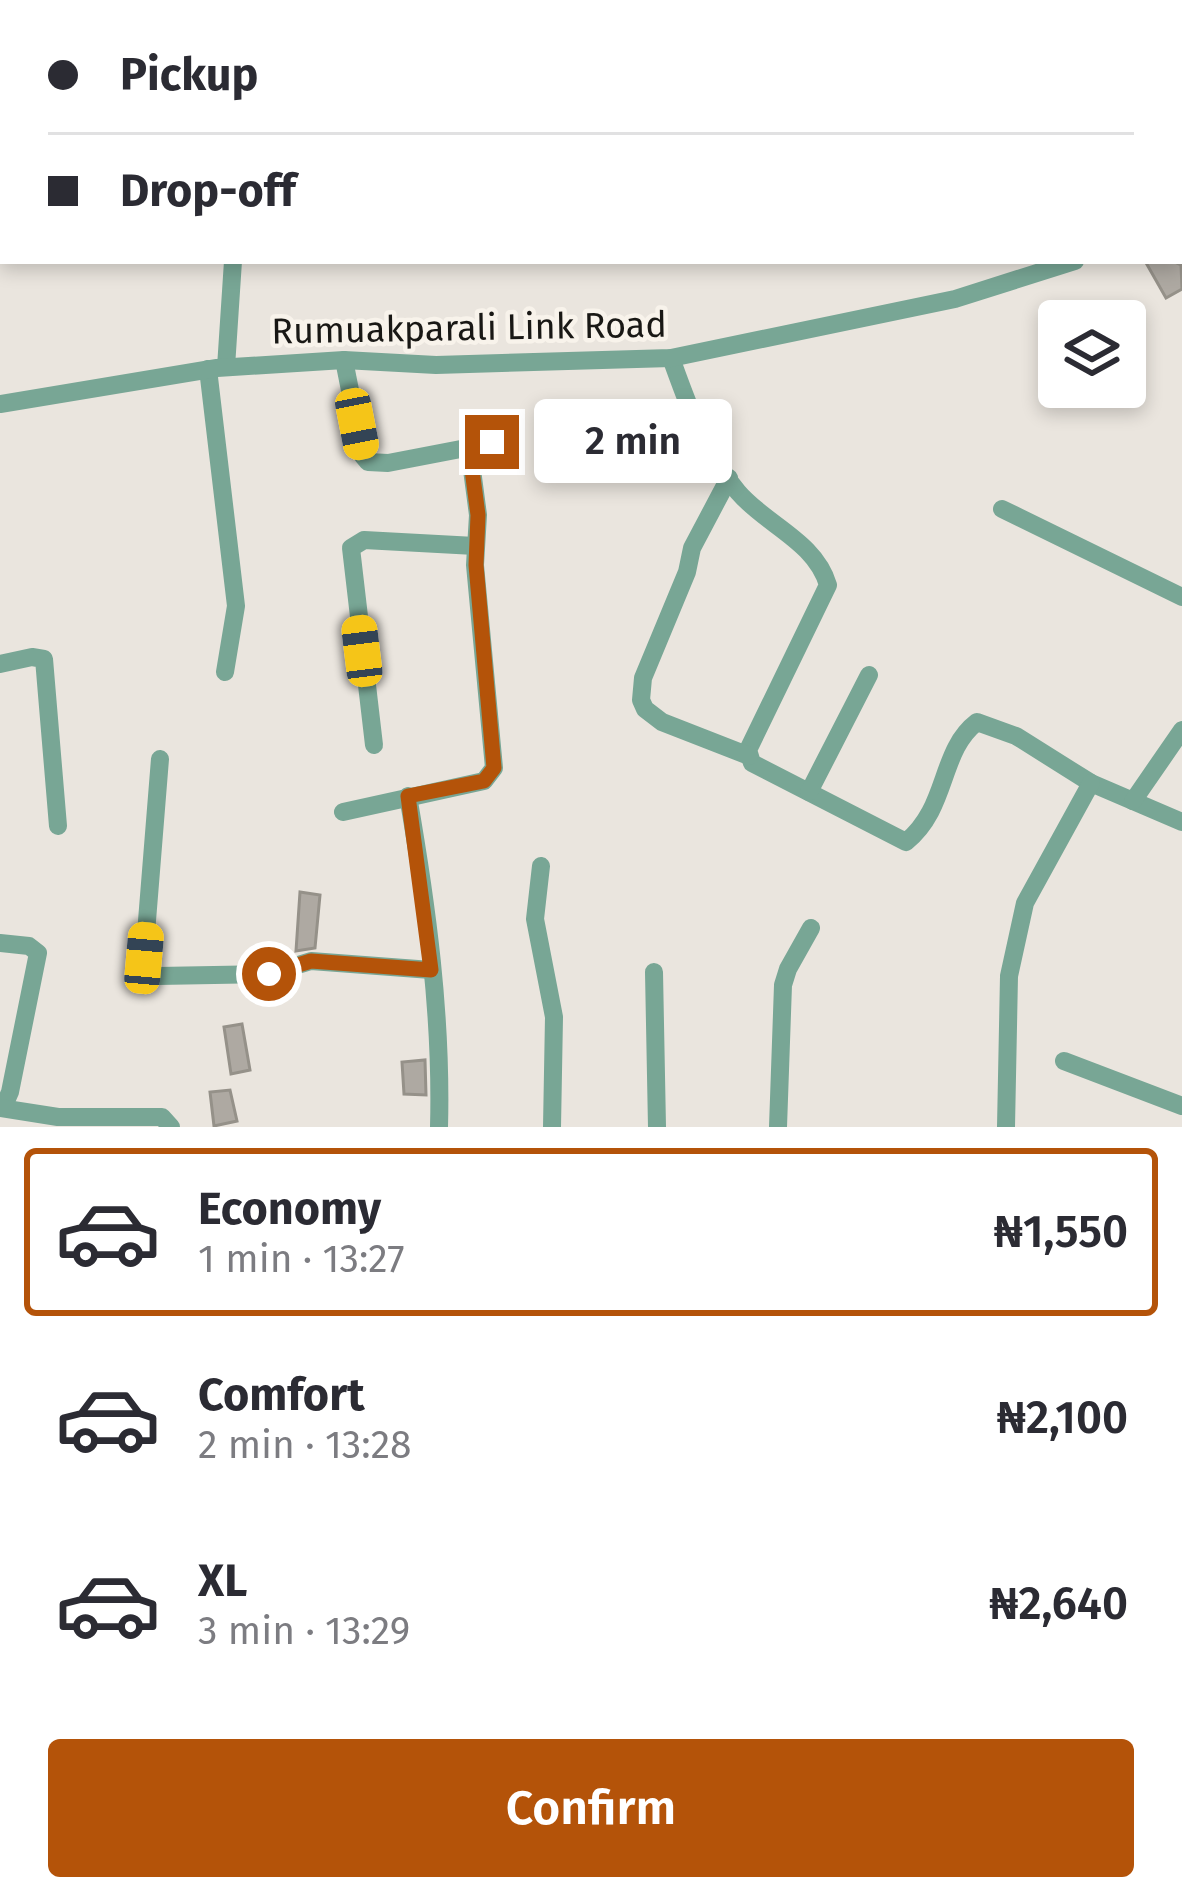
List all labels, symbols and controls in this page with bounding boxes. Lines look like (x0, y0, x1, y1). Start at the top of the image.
text: Pickup (120, 48, 258, 102)
text: Drop-off (120, 164, 296, 218)
map controls (1038, 300, 1146, 408)
button: layers (1038, 300, 1146, 408)
street label: Rumuakparali Link Road (271, 303, 667, 353)
car (332, 385, 382, 463)
callout: 2 min (534, 400, 732, 484)
route end (465, 415, 519, 469)
text: 2 min (585, 418, 681, 464)
car (340, 613, 384, 689)
car (123, 921, 165, 995)
route start (242, 947, 296, 1001)
icon: car (54, 1178, 162, 1286)
text: Economy (198, 1182, 381, 1236)
text: ₦1,550 (993, 1205, 1128, 1259)
text: 1 min · 13:27 (198, 1236, 404, 1282)
icon: car (54, 1364, 162, 1472)
text: Comfort (198, 1368, 365, 1422)
text: ₦2,100 (996, 1391, 1128, 1445)
text: 2 min · 13:28 (198, 1422, 411, 1468)
icon: car (54, 1550, 162, 1658)
text: XL (198, 1554, 247, 1608)
text: ₦2,640 (989, 1577, 1128, 1631)
text: 3 min · 13:29 (198, 1608, 410, 1654)
button: Confirm (48, 1739, 1134, 1877)

